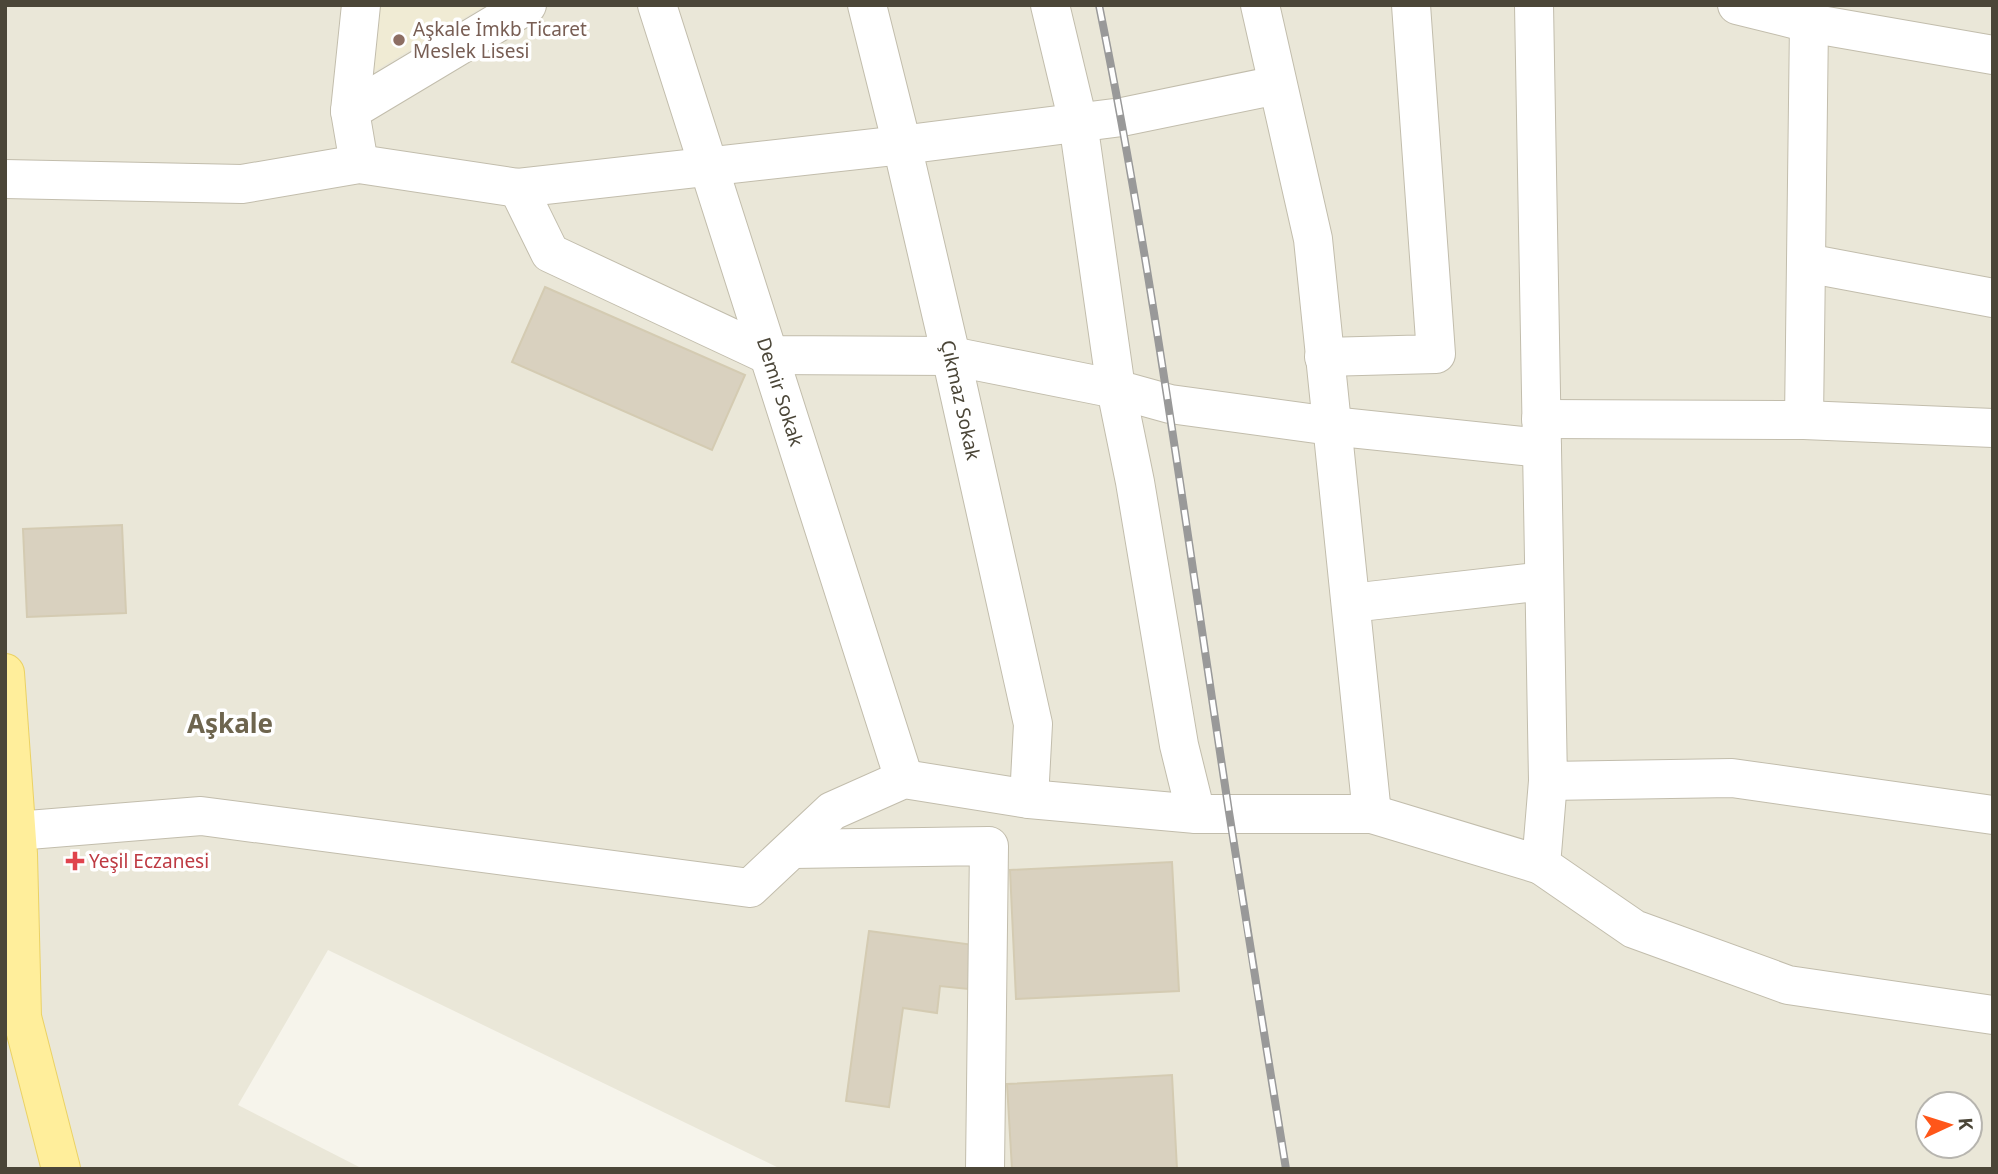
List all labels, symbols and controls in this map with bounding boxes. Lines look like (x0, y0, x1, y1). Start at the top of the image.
place label: Aşkale İmkb Ticaret Meslek Lisesi (413, 16, 587, 64)
marker: Aşkale İmkb Ticaret Meslek Lisesi (391, 32, 407, 48)
street label: Demir Sokak (751, 334, 810, 450)
street label: Çıkmaz Sokak (935, 337, 987, 463)
district label: Aşkale (187, 705, 273, 741)
place label: Yeşil Eczanesi (89, 848, 209, 874)
marker: Yeşil Eczanesi (67, 853, 83, 869)
north arrow (1914, 1090, 1984, 1160)
text: K (1953, 1117, 1979, 1131)

